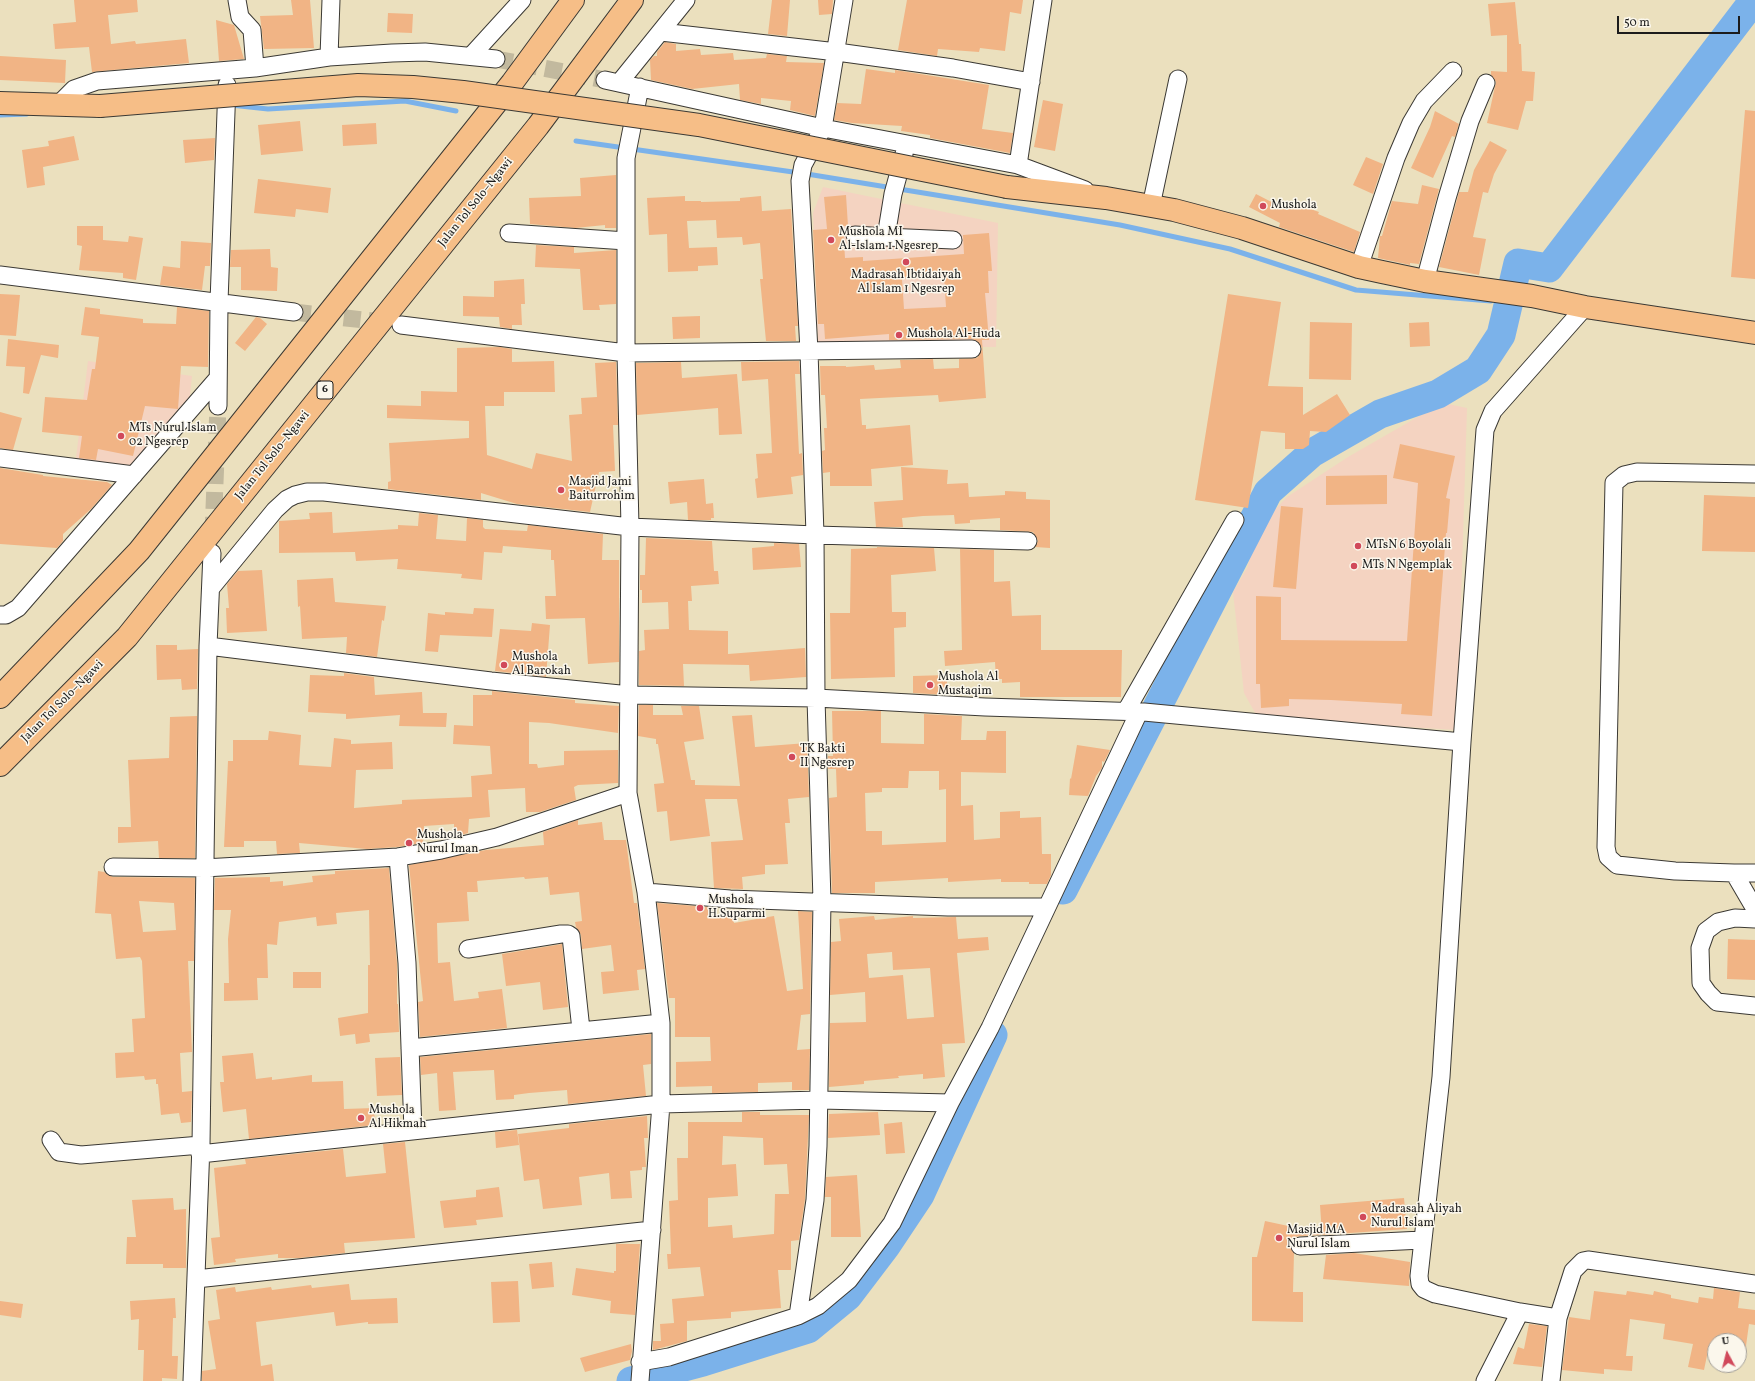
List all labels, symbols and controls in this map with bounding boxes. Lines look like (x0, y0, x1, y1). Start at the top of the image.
scale bar (1619, 8, 1742, 34)
text: 50 m (1624, 15, 1650, 31)
street label: Jalan Tol Solo–Ngawi (436, 156, 516, 250)
place label: Mushola (1271, 199, 1317, 213)
marker: Mushola (1258, 201, 1268, 211)
place label: Mushola MI Al-Islam 1 Ngesrep (839, 226, 938, 254)
marker: Mushola MI Al-Islam 1 Ngesrep (826, 235, 836, 245)
marker: Madrasah Ibtidaiyah Al Islam 1 Ngesrep (901, 257, 911, 267)
place label: Madrasah Ibtidaiyah Al Islam 1 Ngesrep (851, 269, 961, 297)
place label: Mushola Al-Huda (907, 328, 1000, 342)
marker: Mushola Al-Huda (894, 330, 904, 340)
road number: 6 (317, 381, 333, 399)
street label: Jalan Tol Solo–Ngawi (233, 409, 313, 503)
place label: MTs Nurul Islam 02 Ngesrep (129, 422, 217, 450)
marker: MTs Nurul Islam 02 Ngesrep (116, 431, 126, 441)
place label: Masjid Jami Baiturrohim (569, 476, 635, 504)
marker: Masjid Jami Baiturrohim (556, 485, 566, 495)
place label: MTsN 6 Boyolali (1366, 539, 1451, 553)
marker: MTsN 6 Boyolali (1353, 541, 1363, 551)
place label: MTs N Ngemplak (1362, 559, 1452, 573)
marker: MTs N Ngemplak (1349, 561, 1359, 571)
place label: Mushola Al Barokah (512, 651, 571, 679)
street label: Jalan Tol Solo–Ngawi (19, 658, 107, 746)
marker: Mushola Al Barokah (499, 660, 509, 670)
place label: Mushola Al Mustaqim (938, 671, 998, 699)
marker: Mushola Al Mustaqim (925, 680, 935, 690)
place label: TK Bakti II Ngesrep (800, 743, 854, 771)
marker: TK Bakti II Ngesrep (787, 752, 797, 762)
place label: Mushola Nurul Iman (417, 829, 478, 857)
marker: Mushola Nurul Iman (404, 838, 414, 848)
place label: Mushola H.Suparmi (708, 894, 765, 922)
marker: Mushola H.Suparmi (695, 903, 705, 913)
place label: Mushola Al Hikmah (369, 1104, 426, 1132)
marker: Mushola Al Hikmah (356, 1113, 366, 1123)
place label: Madrasah Aliyah Nurul Islam (1371, 1203, 1462, 1231)
marker: Madrasah Aliyah Nurul Islam (1358, 1212, 1368, 1222)
place label: Masjid MA Nurul Islam (1287, 1224, 1350, 1252)
marker: Masjid MA Nurul Islam (1274, 1233, 1284, 1243)
north arrow (1707, 1333, 1747, 1373)
text: U (1721, 1334, 1730, 1349)

